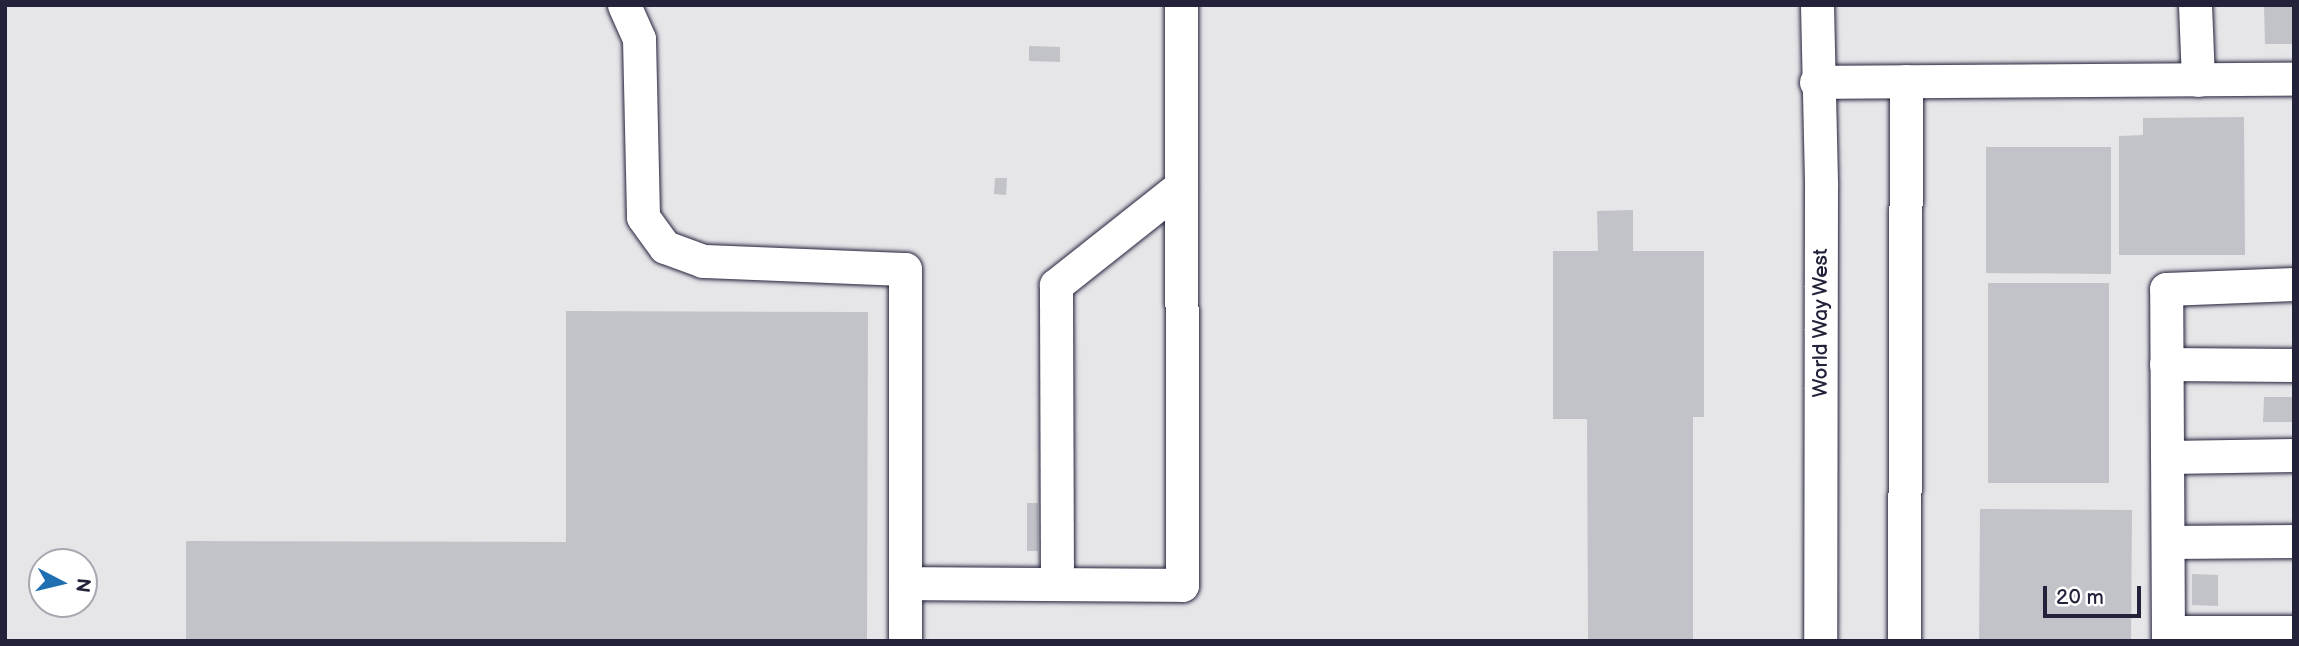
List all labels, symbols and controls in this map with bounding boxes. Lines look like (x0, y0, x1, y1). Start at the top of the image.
street label: World Way West (1808, 247, 1834, 399)
north arrow (28, 548, 98, 618)
scale bar (2047, 572, 2145, 616)
text: N (70, 577, 95, 594)
text: 20 m (2056, 585, 2104, 610)

